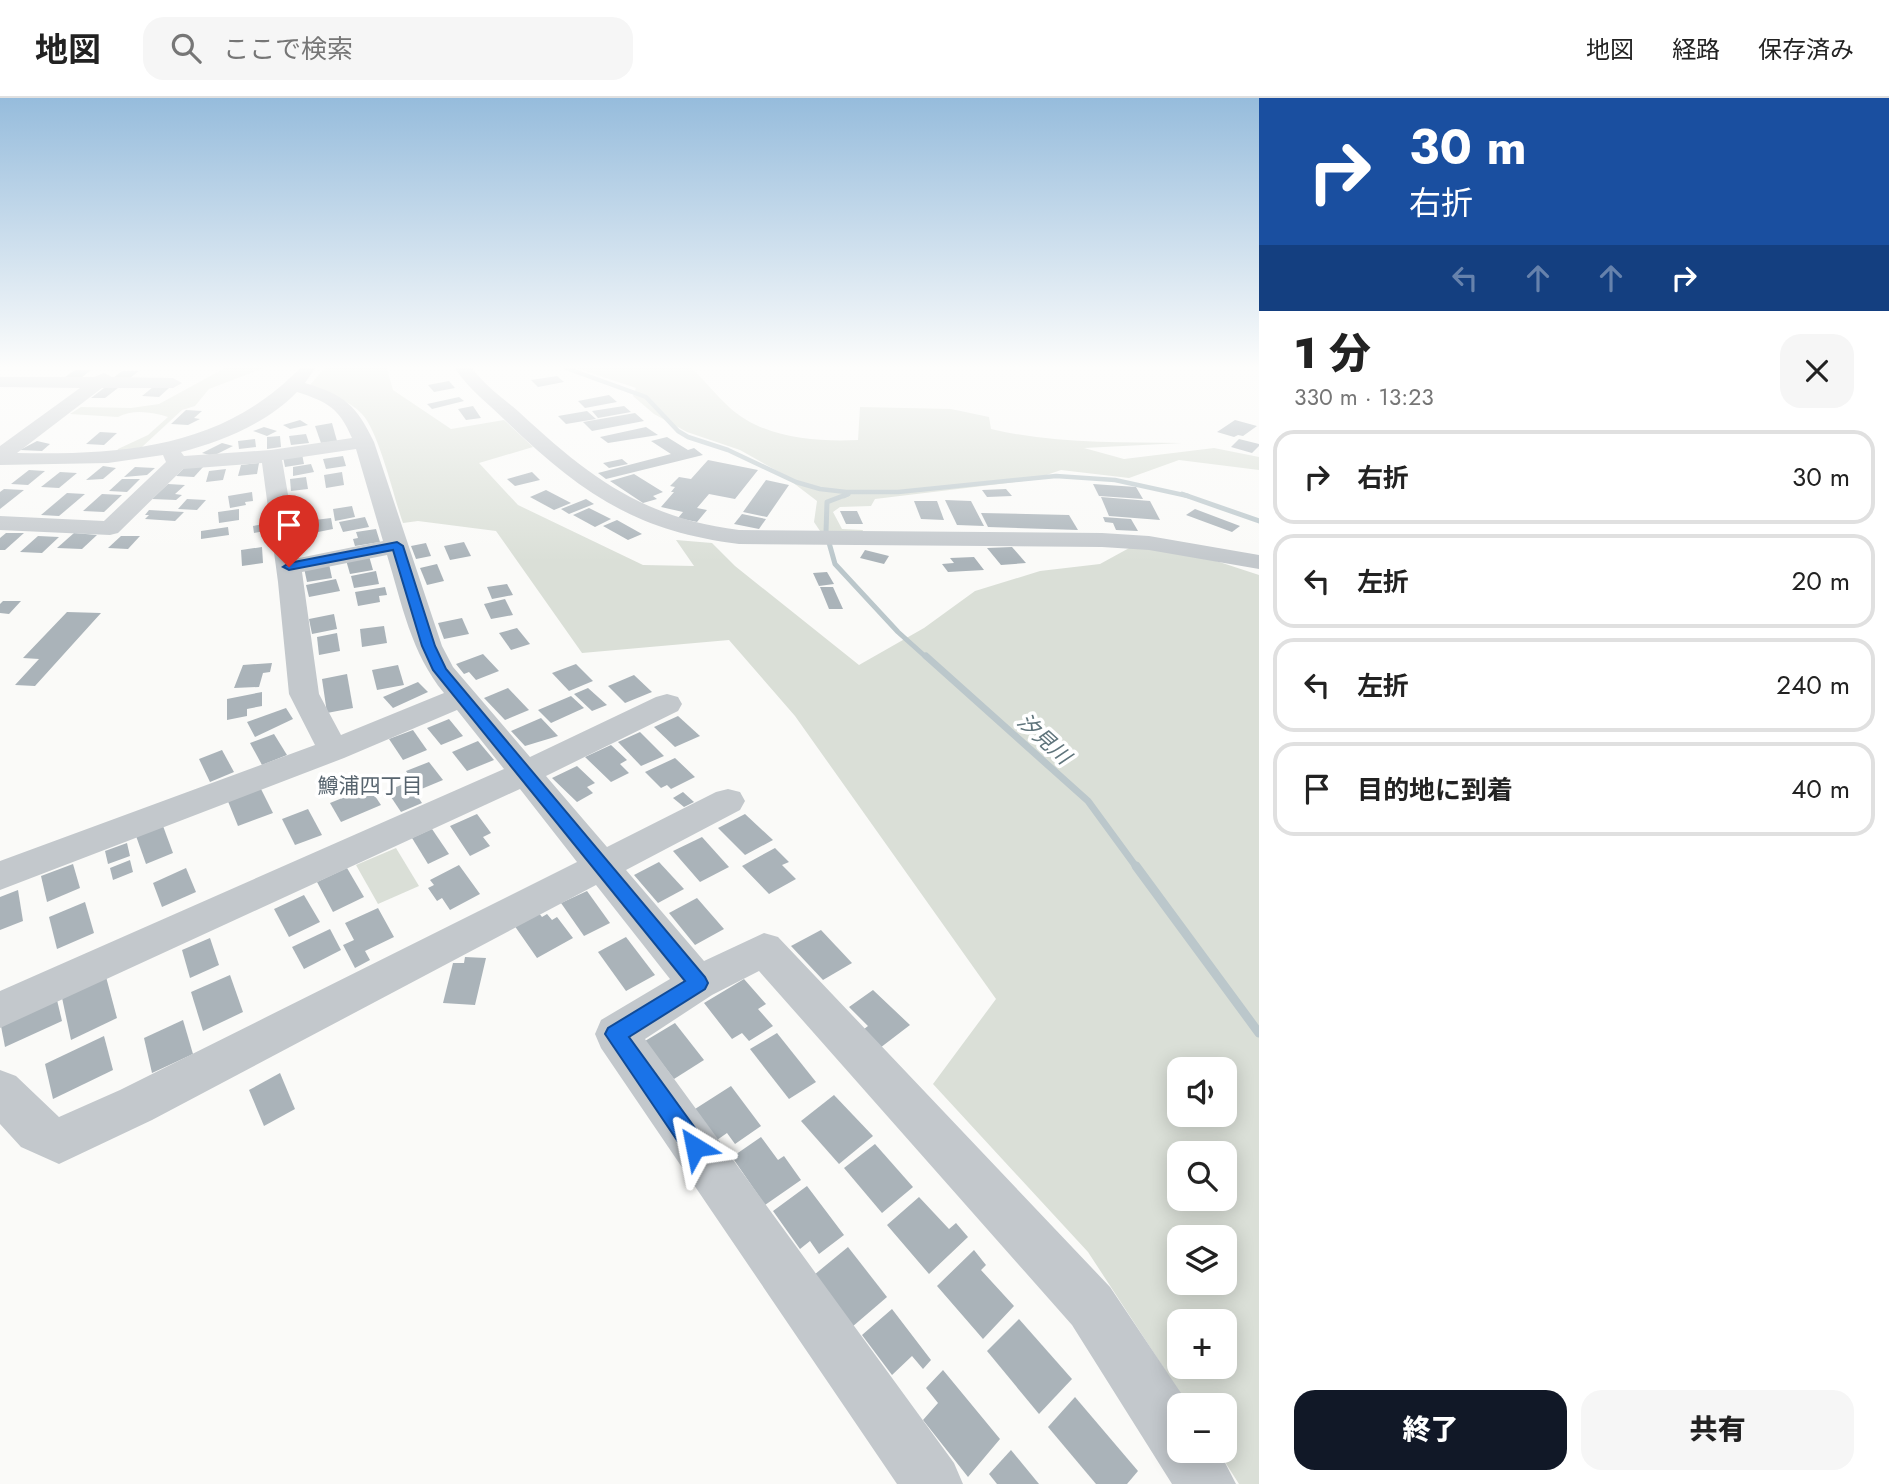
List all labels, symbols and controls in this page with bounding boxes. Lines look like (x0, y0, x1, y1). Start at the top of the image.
search box (143, 17, 633, 80)
text: 地図 (35, 26, 101, 73)
icon: search (167, 29, 205, 67)
text: ここで検索 (223, 30, 353, 68)
text: 地図 (1586, 32, 1634, 67)
text: 経路 (1672, 32, 1720, 67)
text: 保存済み (1758, 32, 1854, 67)
text: 30 m (1409, 112, 1527, 182)
icon: right (1294, 126, 1385, 217)
text: 右折 (1409, 180, 1473, 226)
icon: left (1446, 259, 1484, 297)
icon: ahead (1519, 259, 1557, 297)
icon: ahead (1592, 259, 1630, 297)
icon: right (1665, 259, 1703, 297)
text: 1 分 (1294, 323, 1371, 384)
button: close (1780, 334, 1854, 408)
text: 330 m · 13:23 (1294, 380, 1434, 414)
icon: right (1298, 458, 1336, 496)
text: 30 m (1792, 458, 1850, 496)
text: 右折 (1357, 459, 1409, 497)
pin (259, 495, 319, 567)
icon: arrive (270, 506, 308, 544)
icon: left (1298, 562, 1336, 600)
text: 20 m (1792, 562, 1850, 600)
text: 左折 (1357, 563, 1409, 601)
icon: left (1298, 666, 1336, 704)
text: 240 m (1776, 666, 1850, 704)
text: 左折 (1357, 667, 1409, 705)
water label: 汐見川 (1011, 707, 1079, 773)
icon: arrive (1298, 770, 1336, 808)
text: 40 m (1791, 770, 1850, 808)
district label: 鱒浦四丁目 (318, 771, 423, 801)
text: 目的地に到着 (1357, 771, 1513, 809)
map controls (1167, 1057, 1237, 1463)
button: sound (1167, 1057, 1237, 1127)
position arrow (658, 1110, 732, 1184)
button: search (1167, 1141, 1237, 1211)
button: layers (1167, 1225, 1237, 1295)
button: + (1167, 1309, 1237, 1379)
button: 終了 (1294, 1390, 1567, 1470)
button: 共有 (1581, 1390, 1854, 1470)
button: − (1167, 1393, 1237, 1463)

